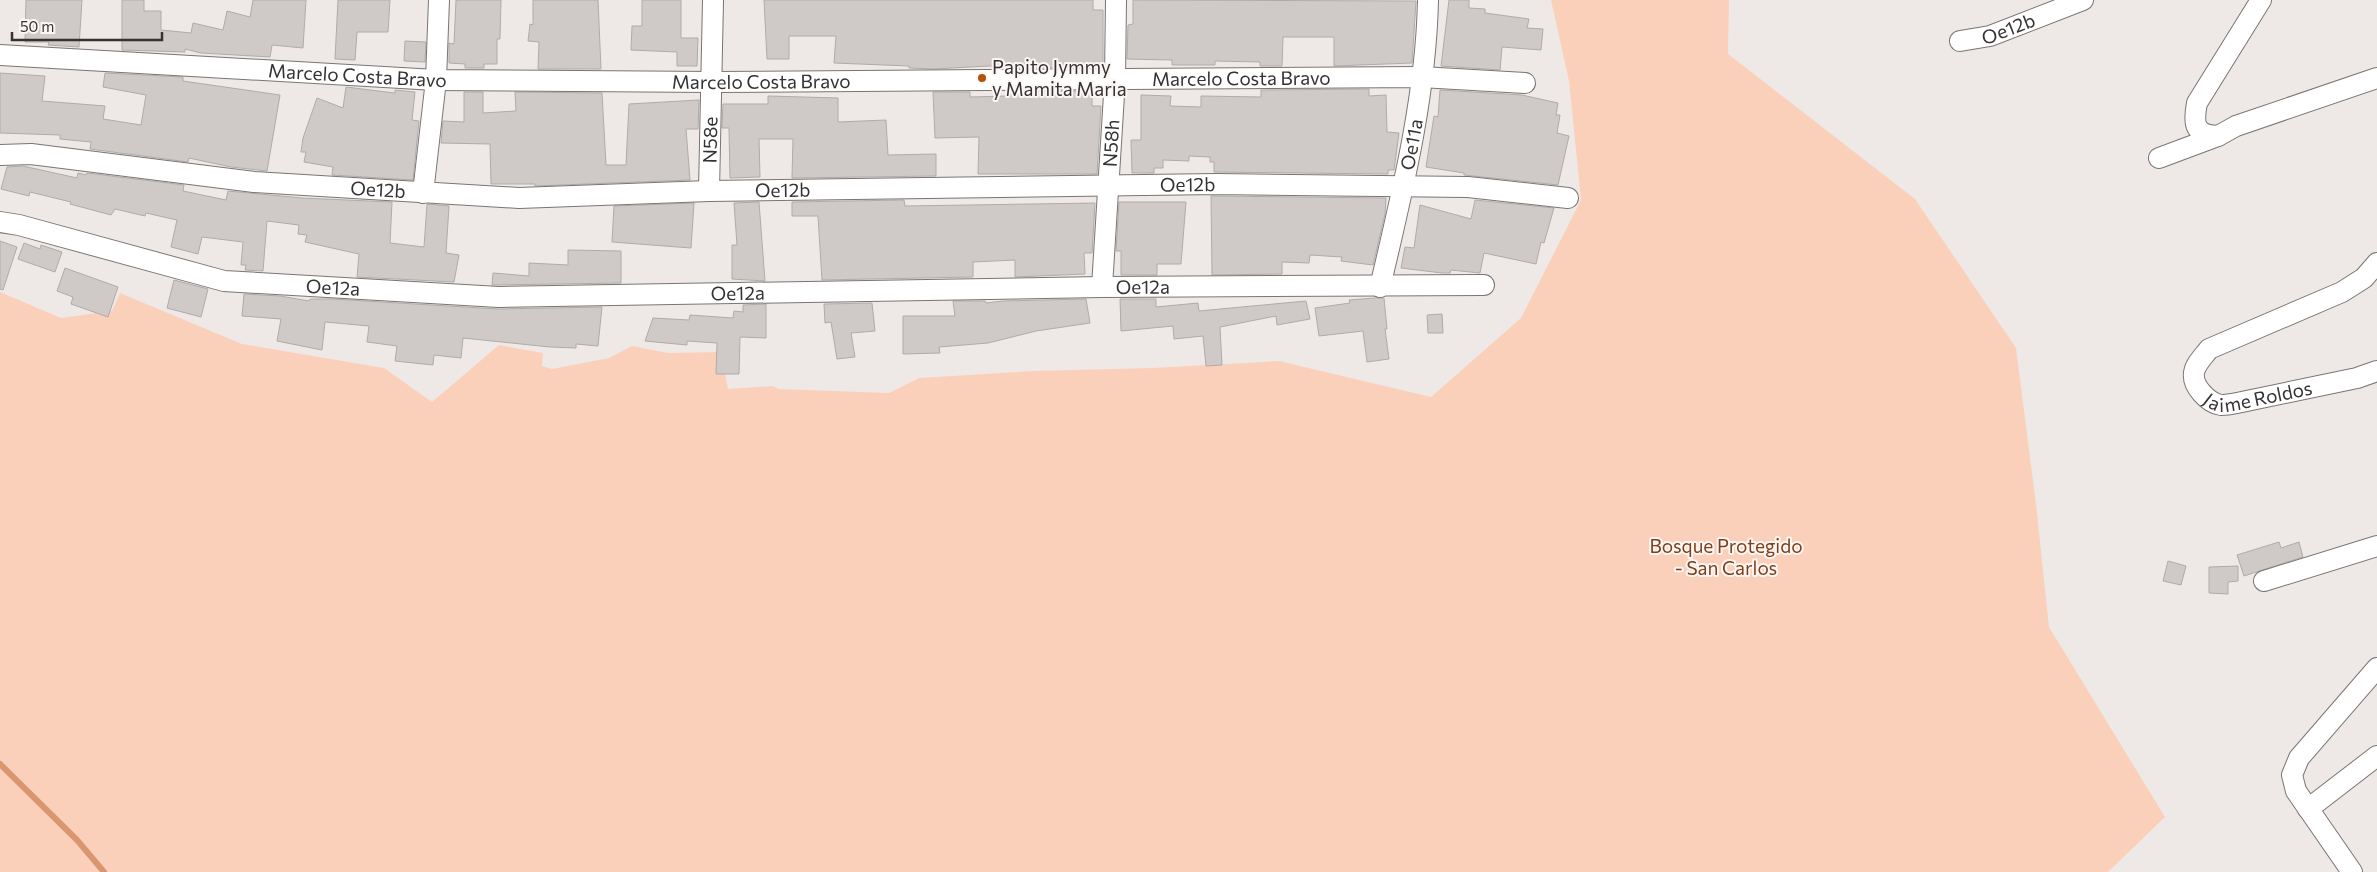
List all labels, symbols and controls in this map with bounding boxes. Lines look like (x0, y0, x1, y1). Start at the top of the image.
street label: Oe12b (1980, 8, 2038, 48)
scale bar (12, 10, 162, 42)
text: 50 m (20, 17, 54, 35)
place label: Papito Jymmy y Mamita Maria (992, 55, 1127, 100)
street label: Marcelo Costa Bravo (268, 58, 447, 91)
street label: Marcelo Costa Bravo (1152, 66, 1331, 90)
street label: Marcelo Costa Bravo (672, 69, 851, 93)
marker: Papito Jymmy y Mamita Maria (976, 72, 988, 84)
street label: N58e (698, 116, 722, 164)
street label: Oe11a (1395, 117, 1427, 172)
street label: N58h (1098, 119, 1123, 168)
street label: Oe12b (1160, 172, 1215, 196)
street label: Oe12b (350, 176, 406, 202)
street label: Oe12b (755, 178, 811, 201)
street label: Oe12a (305, 274, 361, 300)
street label: Oe12a (1116, 275, 1170, 298)
street label: Oe12a (710, 281, 765, 304)
street label: Jaime Roldos (2199, 376, 2314, 416)
park label: Bosque Protegido - San Carlos (1649, 534, 1803, 579)

